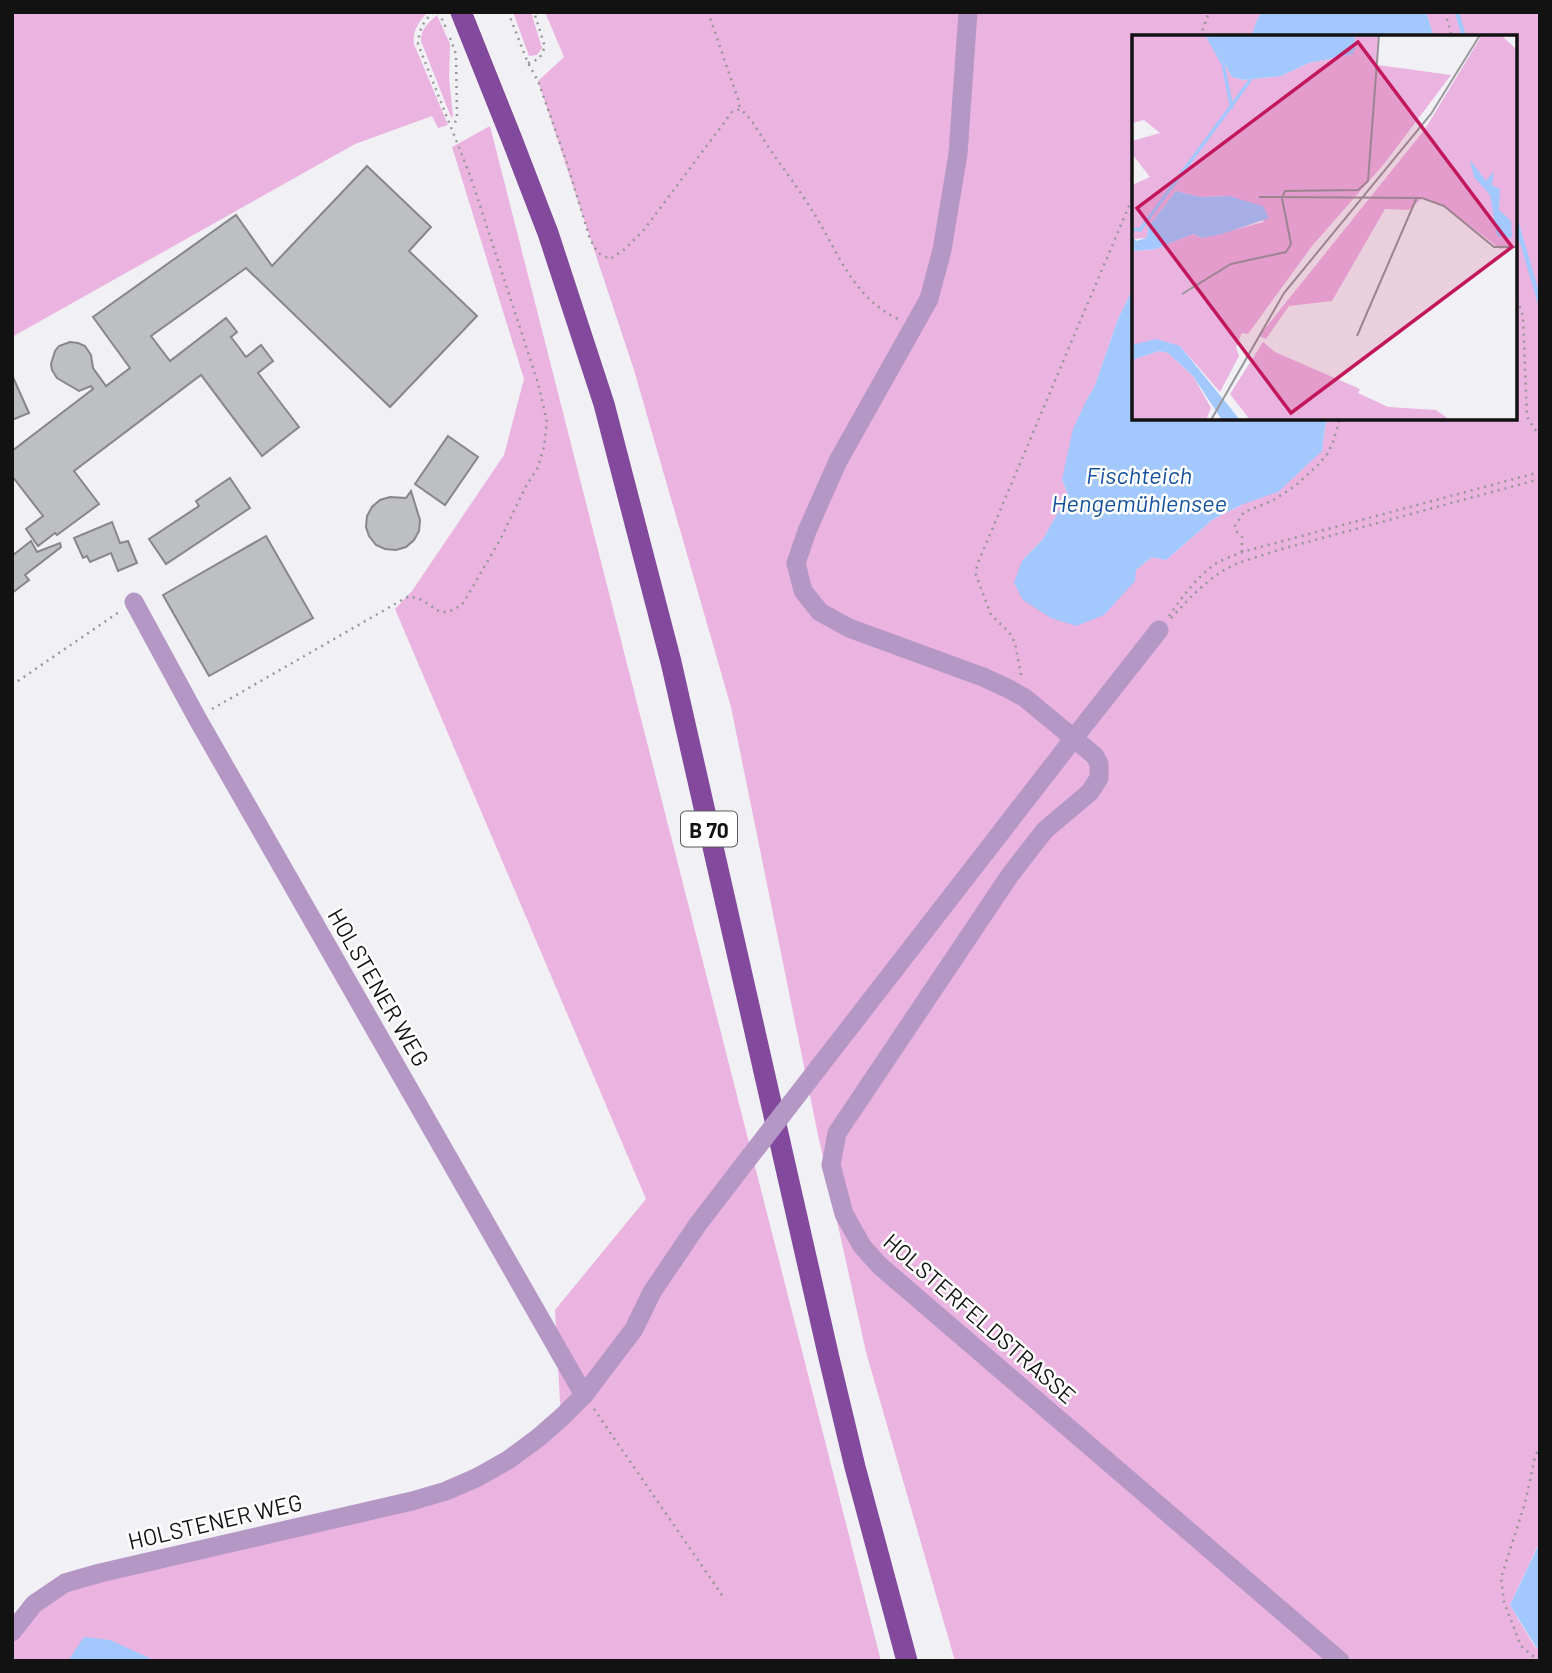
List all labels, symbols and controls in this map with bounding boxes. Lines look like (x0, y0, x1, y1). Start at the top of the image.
inset map (1132, 35, 1517, 420)
water label: Fischteich Hengemühlensee (1051, 460, 1227, 517)
road number: B 70 (681, 812, 737, 846)
street label: HOLSTENER WEG (322, 903, 436, 1071)
street label: HOLSTERFELDSTRASSE (878, 1227, 1082, 1409)
street label: HOLSTENER WEG (125, 1487, 305, 1555)

